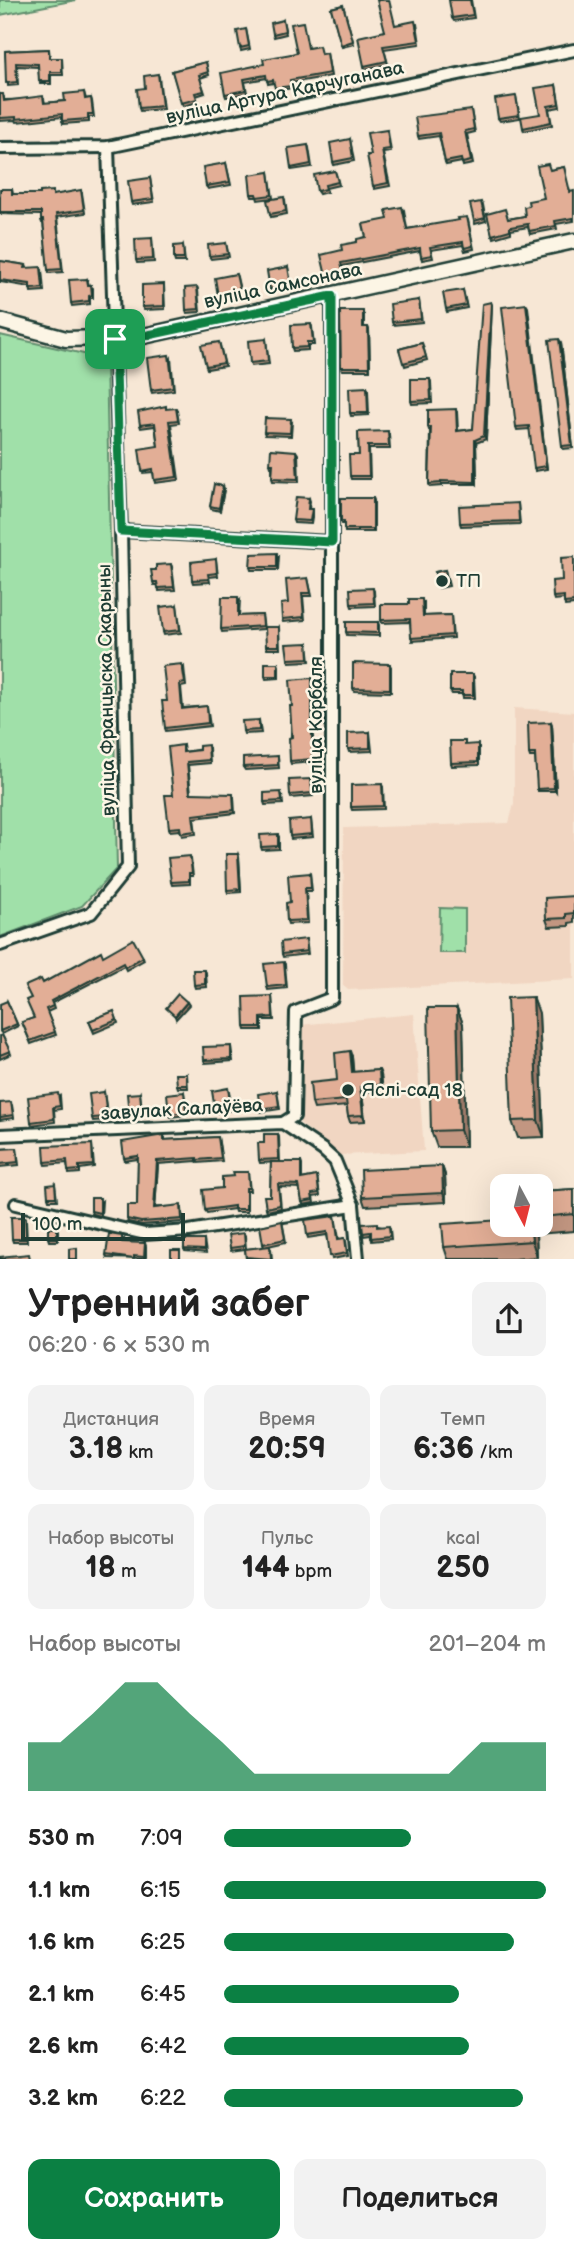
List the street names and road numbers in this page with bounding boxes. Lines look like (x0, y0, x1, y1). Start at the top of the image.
street label: вуліца Артура Карчуганава (164, 57, 406, 129)
street label: вуліца Самсонава (202, 258, 364, 314)
street label: вуліца Францыска Скарыны (93, 564, 121, 816)
street label: вуліца Корбаля (305, 656, 328, 794)
street label: завулак Салаўёва (100, 1094, 264, 1126)

